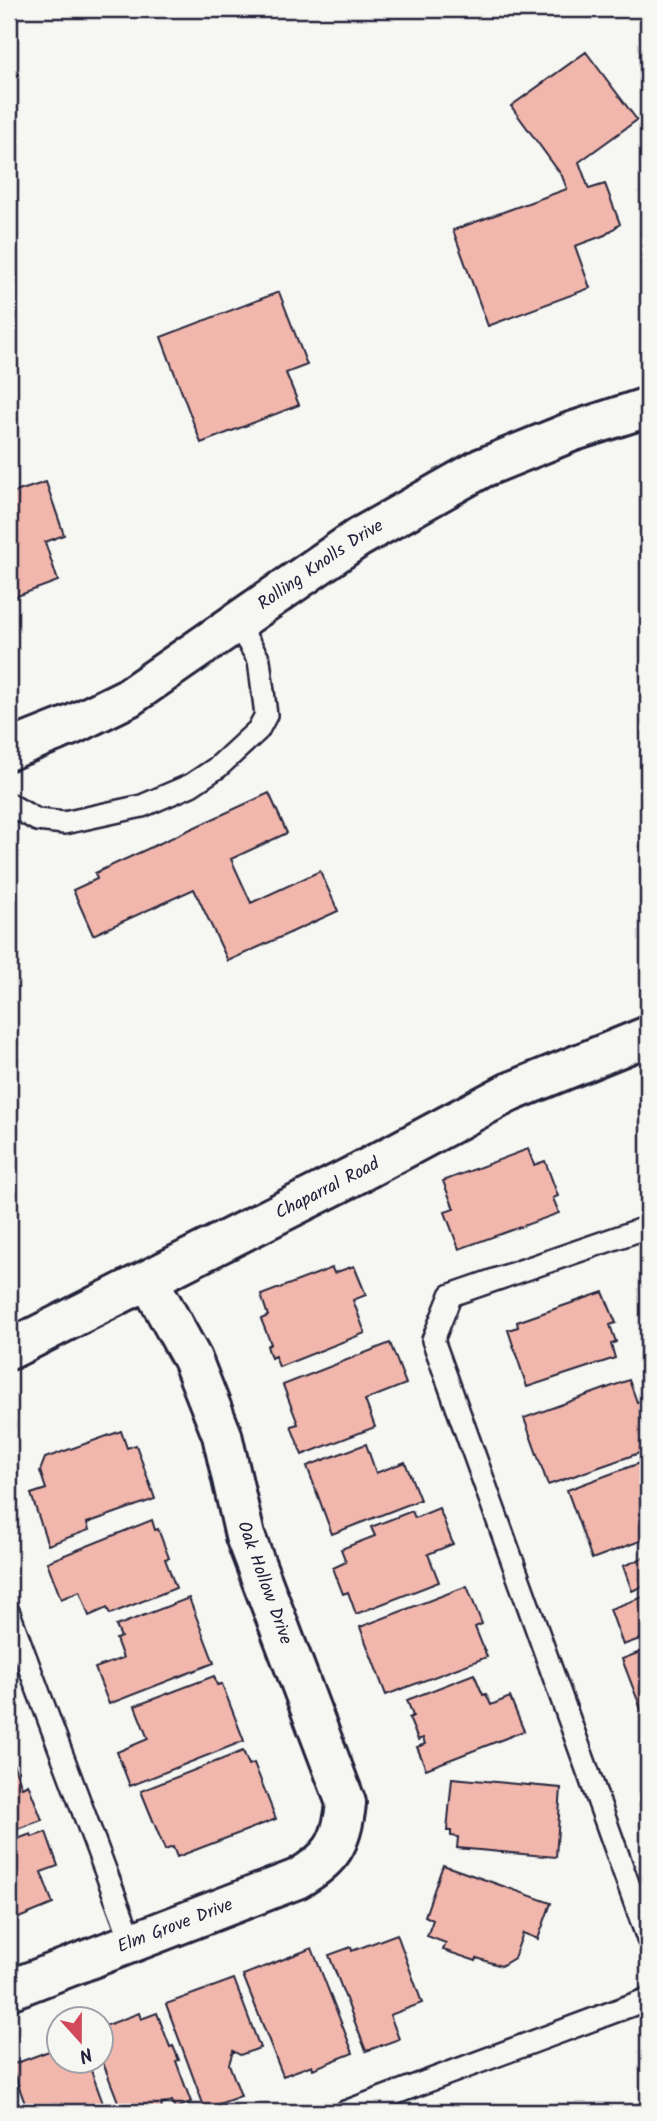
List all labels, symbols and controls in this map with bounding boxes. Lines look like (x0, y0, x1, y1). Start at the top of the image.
street label: Rolling Knolls Drive (252, 512, 389, 618)
street label: Chaparral Road (270, 1149, 386, 1228)
street label: Oak Hollow Drive (228, 1517, 300, 1649)
street label: Elm Grove Drive (113, 1890, 237, 1961)
north arrow (46, 2006, 116, 2076)
text: N (74, 2038, 96, 2070)

